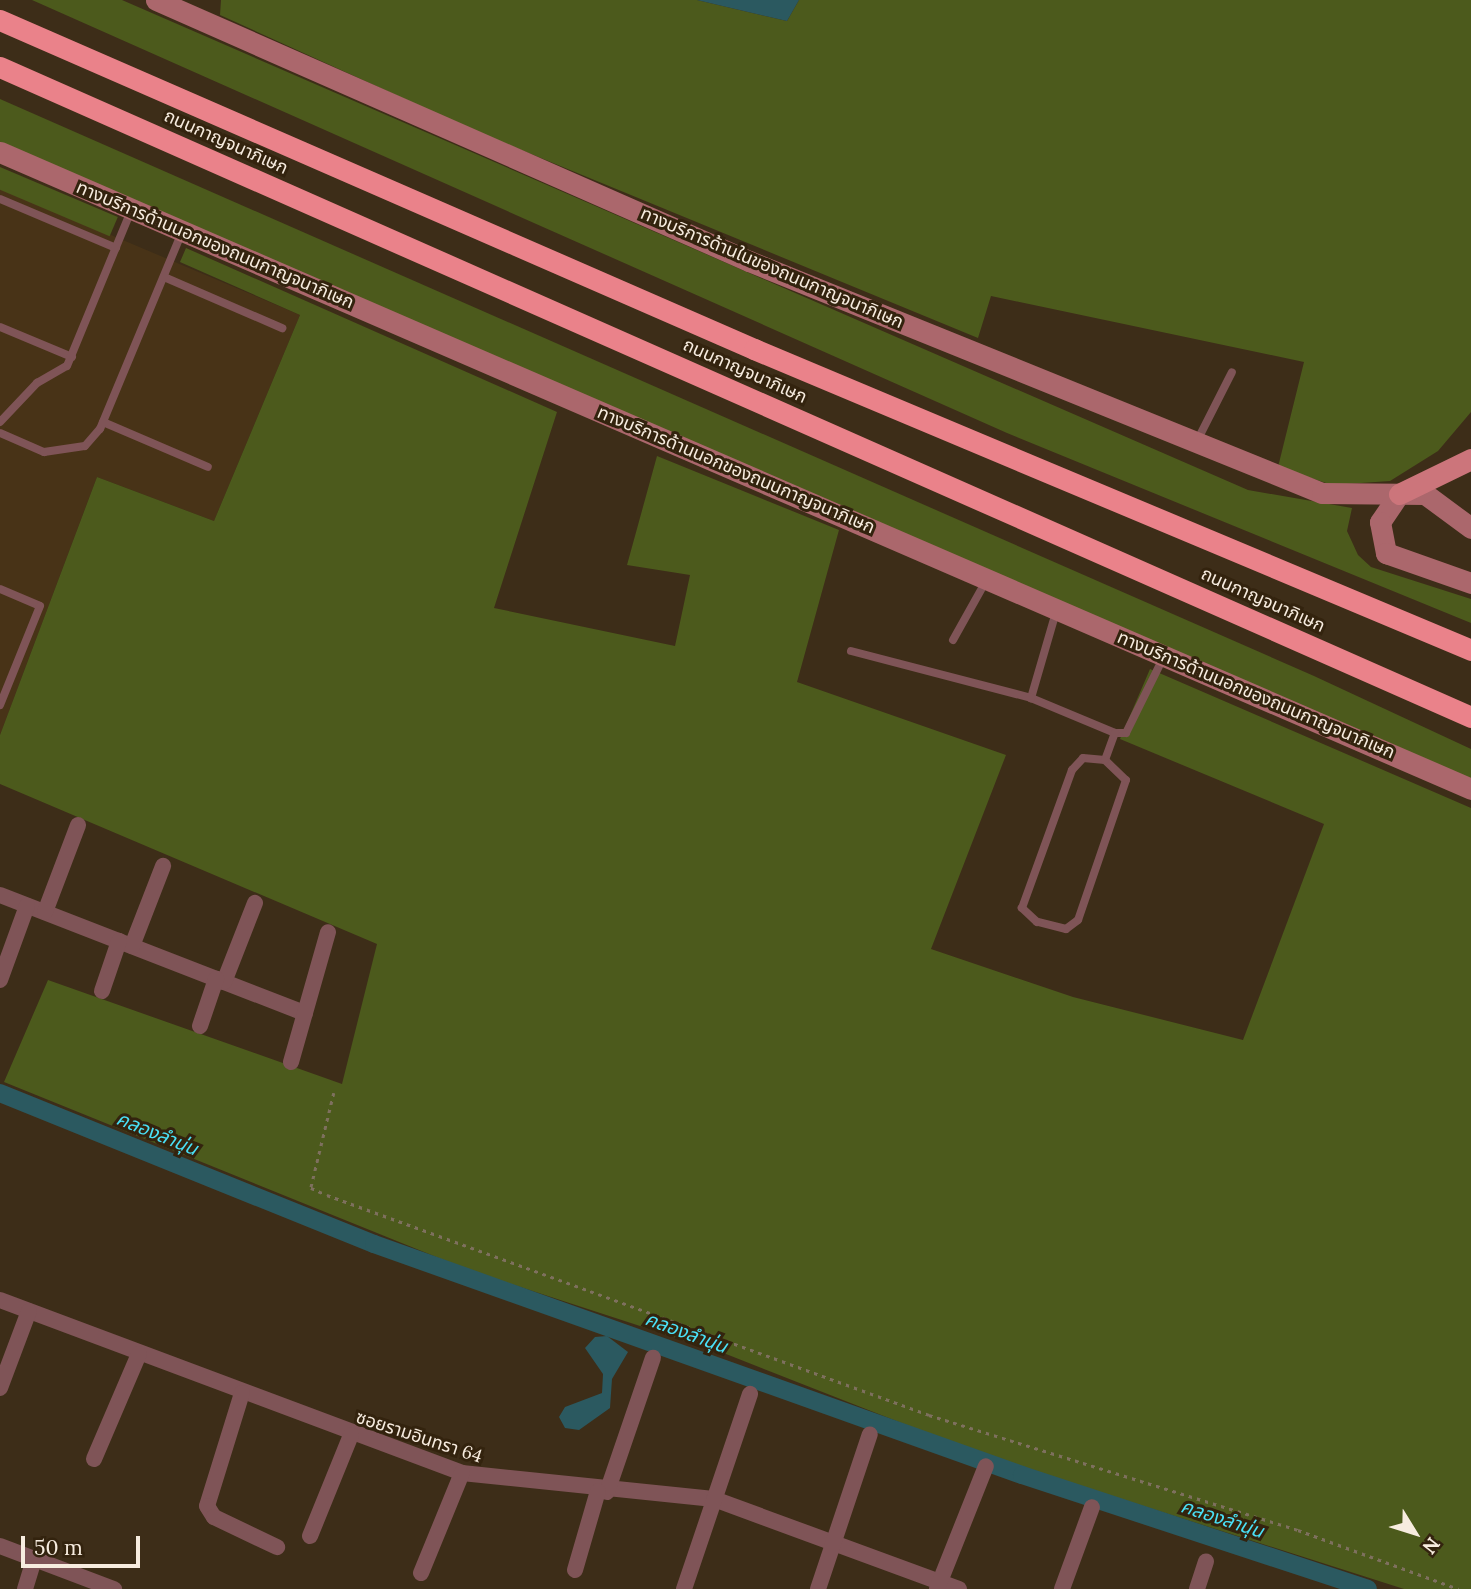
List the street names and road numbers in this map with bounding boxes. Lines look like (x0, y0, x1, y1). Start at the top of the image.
street label: ถนนกาญจนาภิเษก (161, 105, 291, 179)
street label: ทางบริการด้านนอกของถนนกาญจนาภิเษก (73, 177, 357, 313)
street label: ทางบริการด้านในของถนนกาญจนาภิเษก (637, 203, 907, 333)
street label: ถนนกาญจนาภิเษก (680, 334, 810, 408)
street label: ทางบริการด้านนอกของถนนกาญจนาภิเษก (594, 402, 878, 538)
street label: ถนนกาญจนาภิเษก (1198, 563, 1328, 637)
street label: ทางบริการด้านนอกของถนนกาญจนาภิเษก (1114, 627, 1398, 763)
street label: ซอยรามอินทรา 64 (353, 1406, 485, 1468)

